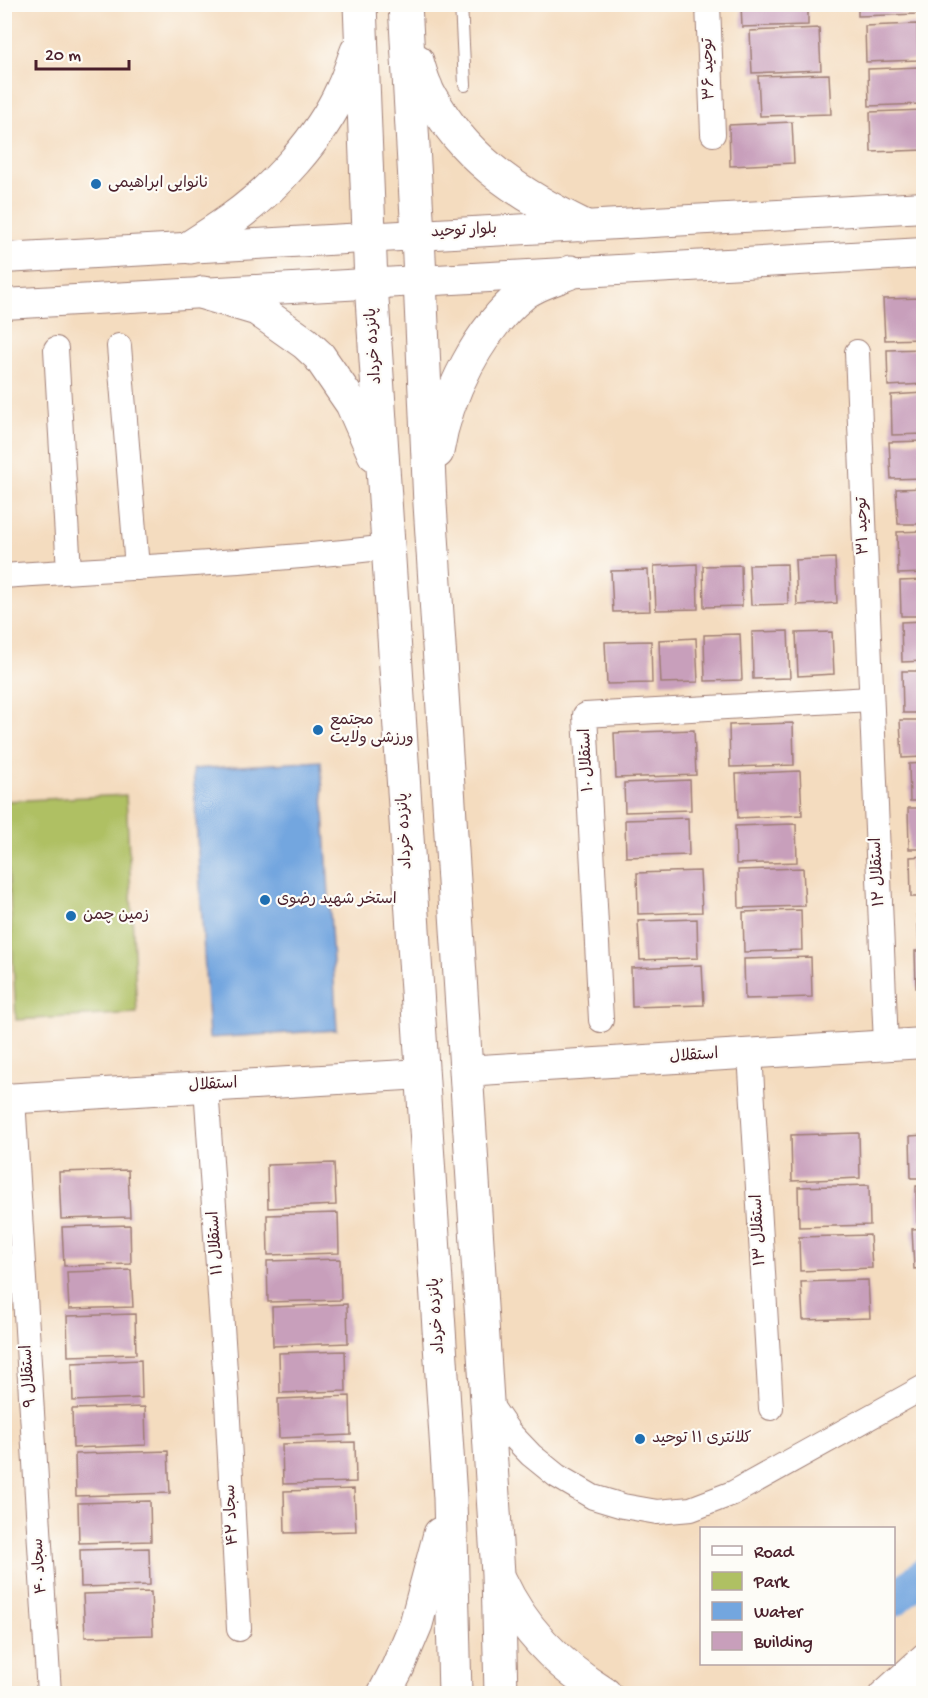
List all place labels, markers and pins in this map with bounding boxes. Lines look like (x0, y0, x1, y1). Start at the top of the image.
place label: نانوایی ابراهیمی (108, 175, 209, 194)
marker: نانوایی ابراهیمی (89, 177, 103, 191)
place label: مجتمع ورزشی ولایت (330, 712, 414, 749)
marker: مجتمع ورزشی ولایت (311, 723, 325, 737)
place label: استخر شهید رضوی (277, 891, 397, 910)
marker: استخر شهید رضوی (258, 893, 272, 907)
place label: زمین چمن (83, 907, 149, 926)
marker: زمین چمن (64, 909, 78, 923)
place label: کلانتری ۱۱ توحید (652, 1430, 752, 1449)
marker: کلانتری ۱۱ توحید (633, 1432, 647, 1446)

